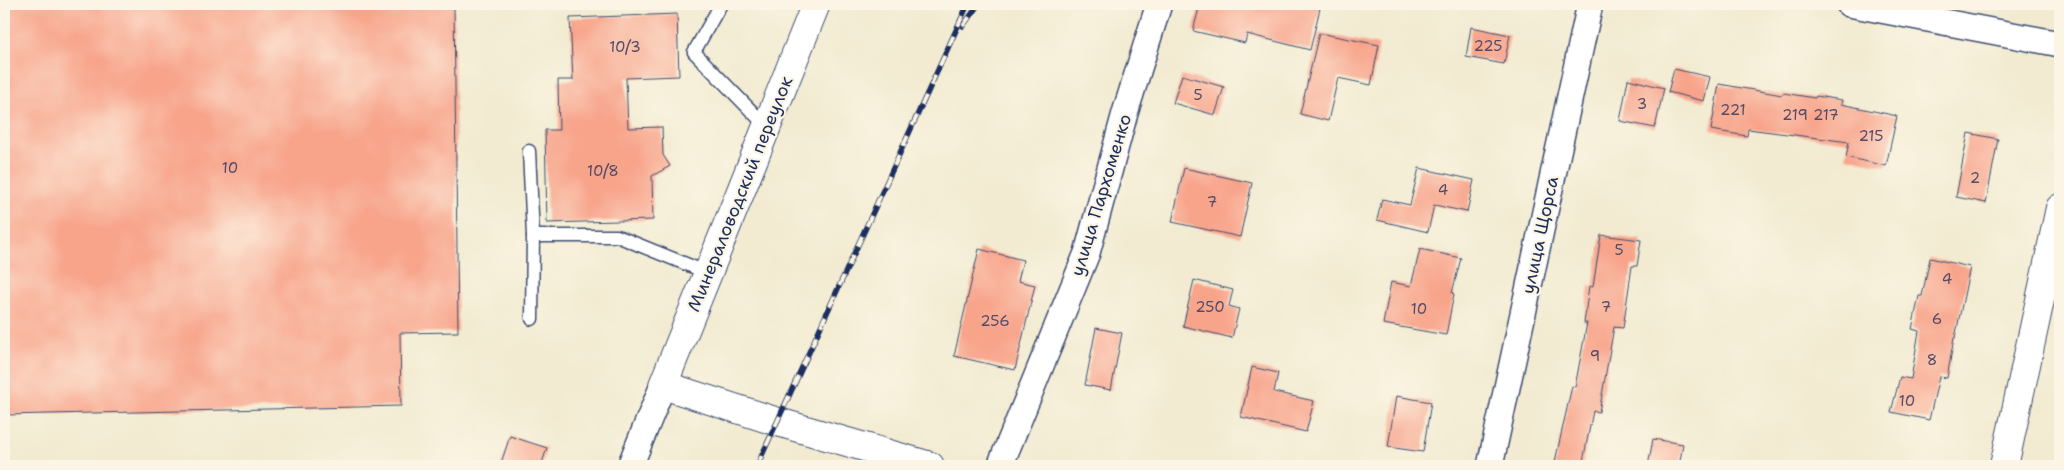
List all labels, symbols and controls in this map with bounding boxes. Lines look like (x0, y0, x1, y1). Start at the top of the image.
house number: 225 (1473, 36, 1503, 56)
house number: 10/3 (609, 37, 641, 57)
street label: Минераловодский переулок (682, 72, 798, 315)
house number: 5 (1193, 85, 1203, 105)
house number: 3 (1637, 94, 1647, 114)
house number: 221 (1720, 100, 1746, 120)
house number: 219 (1782, 105, 1808, 125)
house number: 217 (1813, 105, 1839, 125)
street label: улица Пархоменко (1065, 111, 1137, 279)
house number: 215 (1859, 126, 1883, 146)
house number: 10 (222, 158, 238, 178)
house number: 10/8 (587, 161, 619, 181)
house number: 2 (1970, 168, 1980, 188)
street label: улица Щорса (1516, 174, 1564, 296)
house number: 4 (1438, 180, 1448, 200)
house number: 7 (1207, 192, 1217, 212)
house number: 5 (1614, 240, 1624, 260)
house number: 4 (1942, 269, 1952, 289)
house number: 250 (1195, 297, 1225, 317)
house number: 7 (1601, 297, 1611, 317)
house number: 10 (1411, 299, 1427, 319)
house number: 6 (1932, 309, 1942, 329)
house number: 256 (980, 311, 1010, 331)
house number: 9 (1590, 346, 1600, 366)
house number: 8 (1927, 350, 1937, 370)
house number: 10 (1899, 391, 1915, 411)

